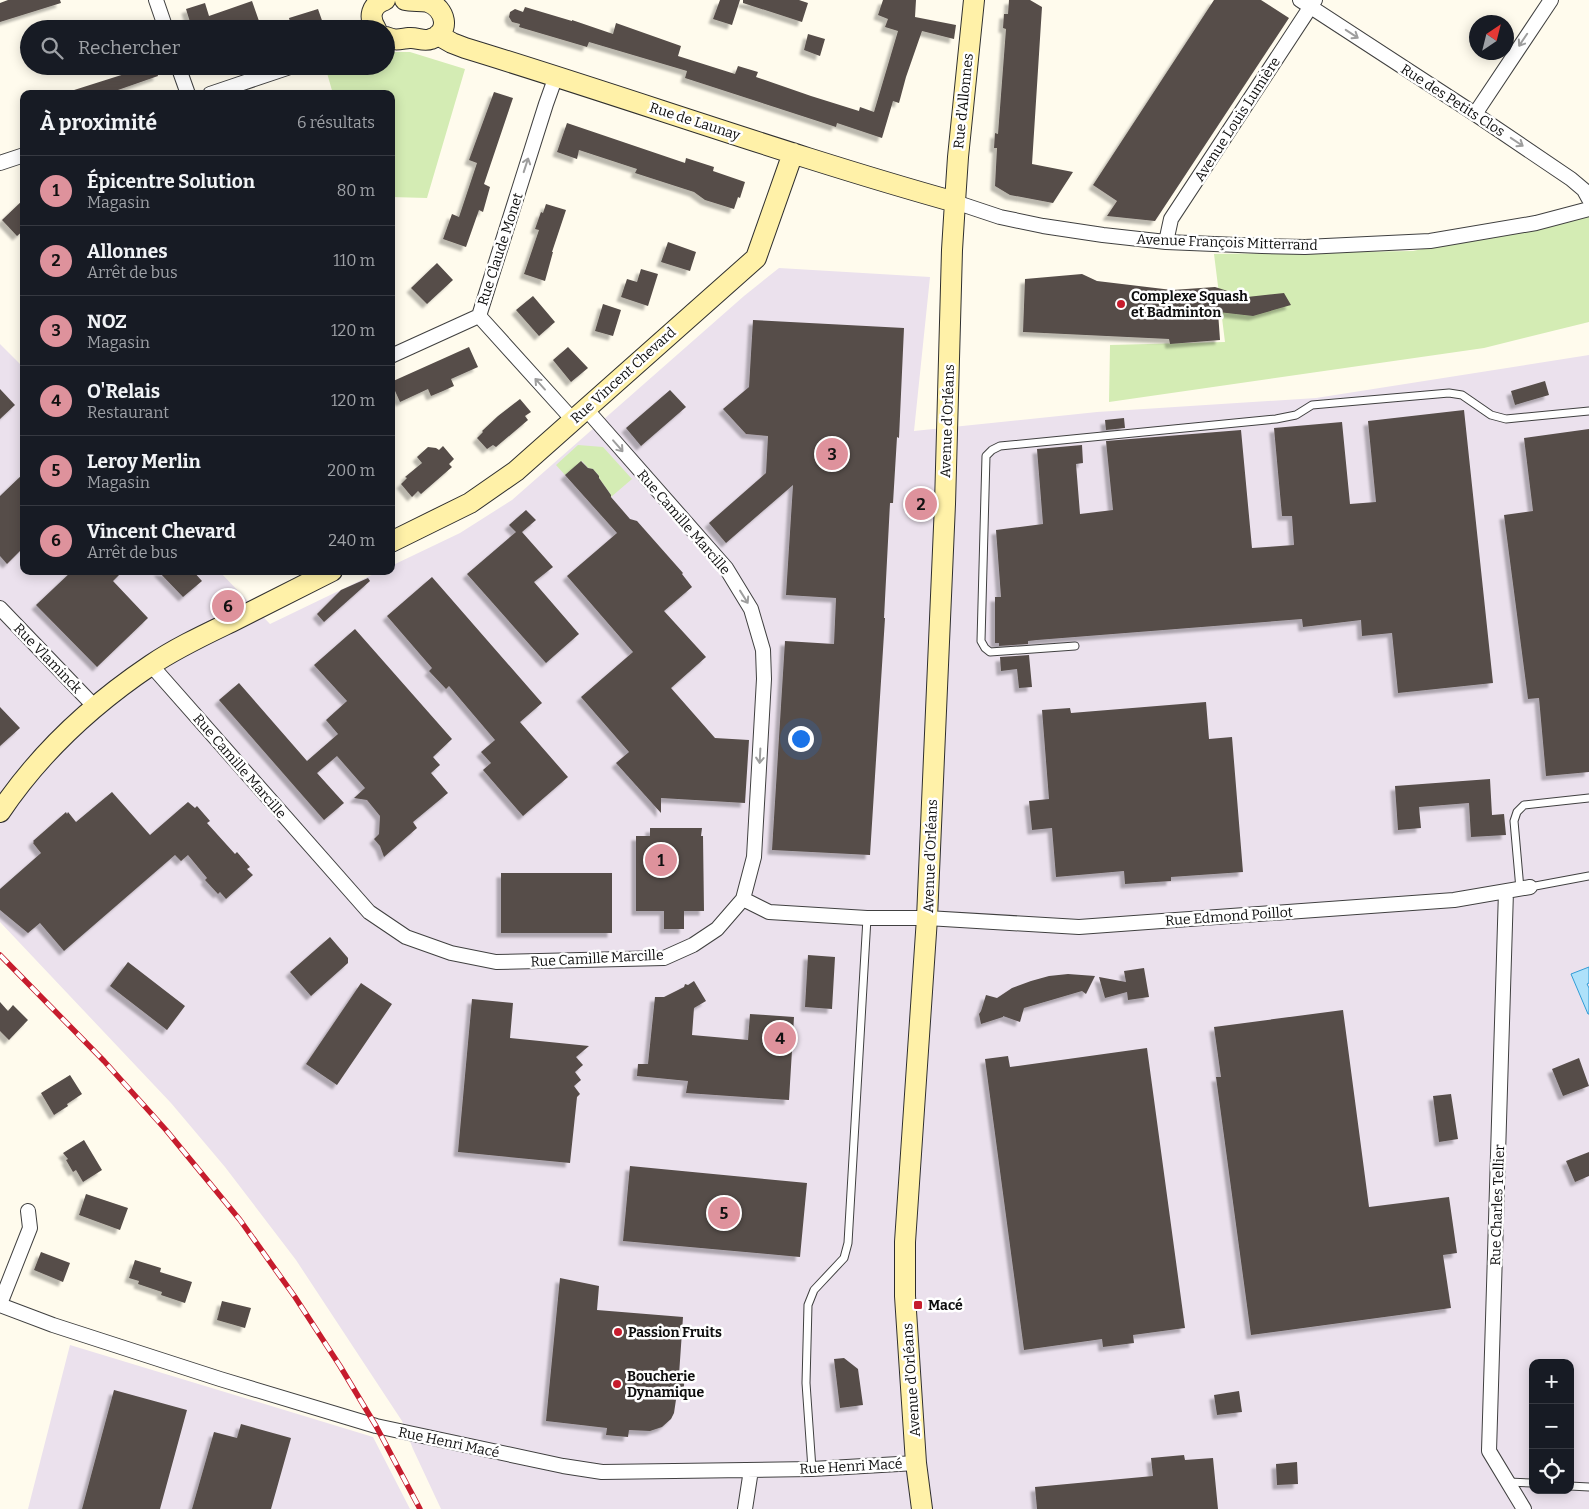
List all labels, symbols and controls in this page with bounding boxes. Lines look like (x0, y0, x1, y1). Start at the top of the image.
north arrow (1469, 15, 1514, 60)
search box (20, 20, 395, 75)
one-way arrow (1344, 29, 1358, 39)
one-way arrow (1518, 33, 1528, 47)
icon: search (38, 34, 66, 62)
text: Rechercher (78, 36, 180, 59)
street label: Rue d'Allonnes (950, 52, 977, 150)
street label: Avenue Louis Lumière (1191, 54, 1284, 185)
street label: Rue des Petits Clos (1398, 61, 1508, 140)
street label: Rue de Launay (647, 99, 743, 144)
text: À proximité (40, 110, 157, 136)
text: 6 résultats (297, 113, 375, 132)
one-way arrow (1510, 137, 1524, 147)
one-way arrow (522, 158, 532, 174)
text: Épicentre Solution (87, 170, 255, 193)
text: 1 (53, 181, 59, 200)
text: 80 m (337, 181, 375, 200)
street label: Rue Claude Monet (474, 191, 527, 308)
text: Magasin (87, 193, 150, 212)
street label: Avenue François Mitterrand (1136, 231, 1318, 254)
text: Allonnes (87, 240, 168, 263)
text: 2 (51, 251, 61, 270)
text: 110 m (333, 251, 375, 270)
text: Arrêt de bus (87, 263, 178, 282)
place label: Complexe Squash et Badminton (1131, 288, 1248, 321)
marker: Complexe Squash et Badminton (1115, 298, 1127, 310)
text: NOZ (87, 310, 127, 333)
text: 3 (51, 321, 61, 340)
text: 120 m (331, 321, 375, 340)
street label: Rue Vincent Chevard (567, 324, 679, 427)
text: Magasin (87, 333, 150, 352)
street label: Avenue d'Orléans (937, 364, 958, 478)
one-way arrow (534, 378, 546, 391)
text: O'Relais (87, 380, 160, 403)
text: 4 (51, 391, 61, 410)
text: 120 m (331, 391, 375, 410)
text: Restaurant (87, 403, 169, 422)
pin: 3 (816, 435, 848, 473)
one-way arrow (612, 439, 624, 452)
text: Leroy Merlin (87, 450, 201, 473)
text: 5 (52, 461, 60, 480)
text: 200 m (327, 461, 375, 480)
street label: Rue Camille Marcille (634, 466, 734, 578)
text: Magasin (87, 473, 150, 492)
pin: 2 (905, 485, 937, 523)
text: Vincent Chevard (87, 520, 236, 543)
text: 6 (51, 531, 61, 550)
text: 240 m (328, 531, 375, 550)
text: Arrêt de bus (87, 543, 178, 562)
pin: 6 (212, 587, 244, 625)
one-way arrow (739, 590, 749, 604)
street label: Rue Vlaminck (10, 620, 85, 697)
street label: Rue Camille Marcille (190, 710, 290, 822)
your location (788, 726, 814, 752)
one-way arrow (755, 748, 764, 764)
street label: Avenue d'Orléans (920, 799, 941, 913)
pin: 1 (645, 841, 677, 879)
street label: Rue Edmond Poillot (1165, 904, 1293, 929)
street label: Rue Camille Marcille (530, 947, 664, 970)
pin: 4 (764, 1019, 796, 1057)
street label: Rue Charles Tellier (1487, 1144, 1508, 1266)
pin: 5 (708, 1194, 740, 1232)
place label: Macé (928, 1297, 963, 1314)
marker: Macé (912, 1299, 924, 1311)
street label: Avenue d'Orléans (899, 1323, 924, 1437)
place label: Passion Fruits (628, 1324, 722, 1341)
marker: Passion Fruits (612, 1326, 624, 1338)
map controls (1529, 1359, 1574, 1494)
button: + (1529, 1359, 1574, 1404)
place label: Boucherie Dynamique (627, 1368, 704, 1401)
marker: Boucherie Dynamique (611, 1378, 623, 1390)
button: − (1529, 1404, 1574, 1449)
street label: Rue Henri Macé (397, 1423, 501, 1462)
button: locate (1529, 1449, 1574, 1494)
street label: Rue Henri Macé (799, 1455, 903, 1478)

